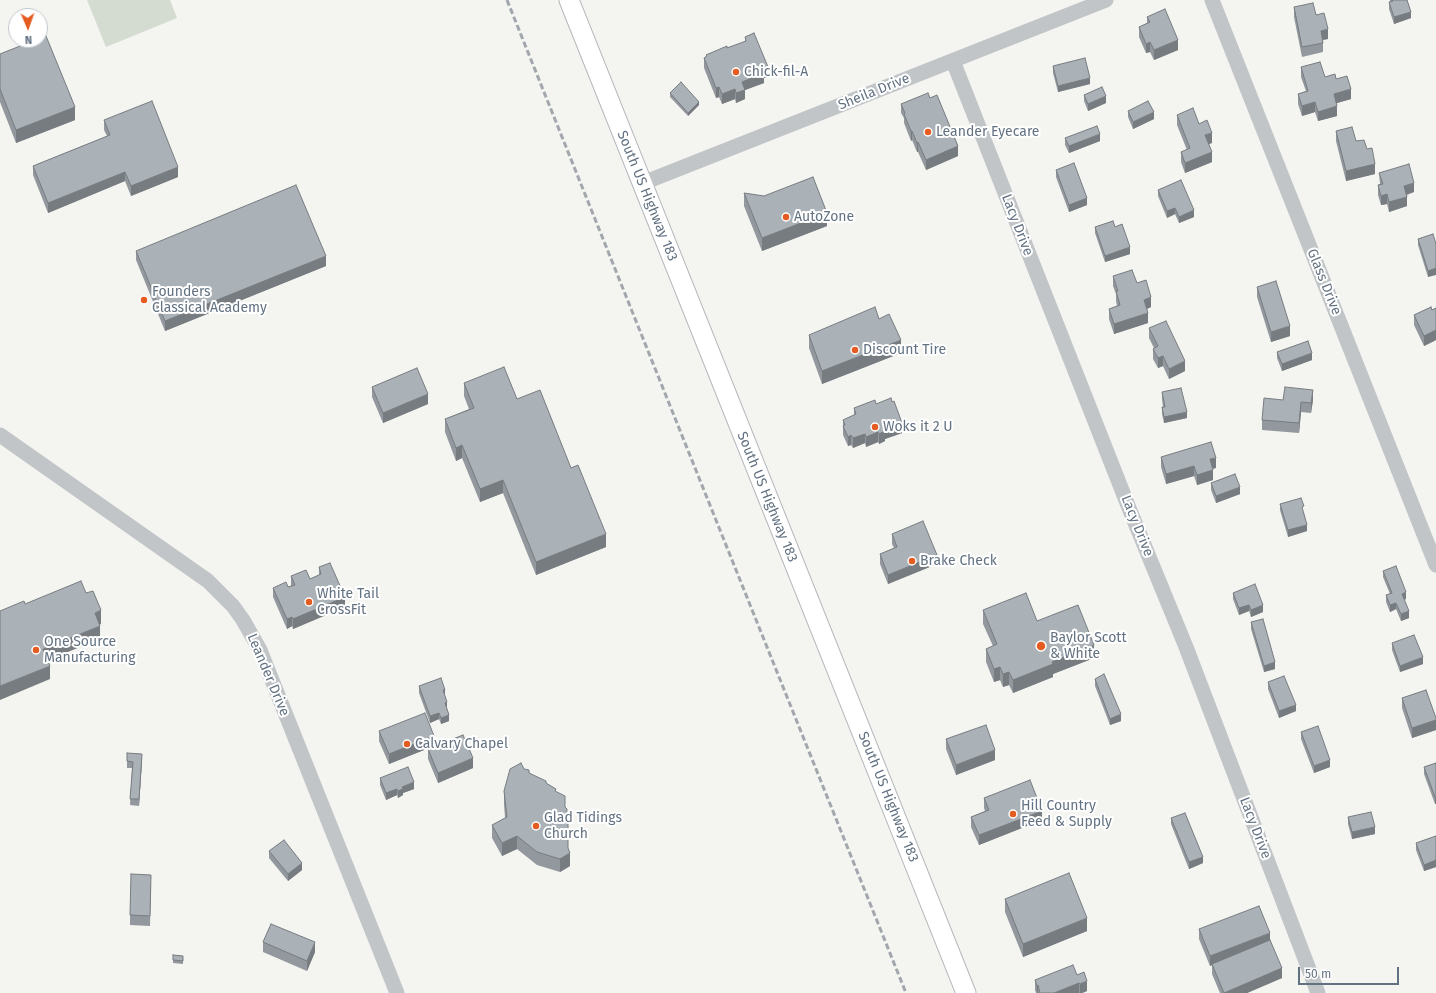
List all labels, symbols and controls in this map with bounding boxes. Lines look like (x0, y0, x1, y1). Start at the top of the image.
north arrow (8, 8, 48, 48)
text: N (25, 33, 32, 46)
place label: Chick-fil-A (744, 64, 808, 80)
marker: Chick-fil-A (731, 67, 741, 77)
street label: Sheila Drive (836, 70, 912, 114)
place label: Leander Eyecare (936, 124, 1040, 140)
marker: Leander Eyecare (923, 127, 933, 137)
street label: South US Highway 183 (613, 128, 681, 264)
street label: Lacy Drive (998, 192, 1036, 258)
place label: AutoZone (794, 209, 854, 225)
marker: AutoZone (781, 212, 791, 222)
street label: Glass Drive (1303, 246, 1345, 318)
place label: Founders Classical Academy (152, 284, 267, 316)
marker: Founders Classical Academy (139, 295, 149, 305)
place label: Discount Tire (863, 342, 946, 358)
marker: Discount Tire (850, 345, 860, 355)
place label: Woks it 2 U (883, 419, 953, 435)
marker: Woks it 2 U (870, 422, 880, 432)
street label: South US Highway 183 (733, 429, 801, 565)
street label: Lacy Drive (1117, 493, 1157, 559)
place label: Brake Check (920, 553, 997, 569)
marker: Brake Check (907, 556, 917, 566)
place label: White Tail CrossFit (317, 586, 379, 618)
marker: White Tail CrossFit (304, 597, 314, 607)
place label: Baylor Scott & White (1050, 630, 1126, 662)
street label: Leander Drive (243, 631, 293, 719)
place label: One Source Manufacturing (44, 634, 136, 666)
marker: Baylor Scott & White (1035, 640, 1047, 652)
marker: One Source Manufacturing (31, 645, 41, 655)
street label: South US Highway 183 (854, 729, 922, 865)
place label: Calvary Chapel (415, 736, 508, 752)
marker: Calvary Chapel (402, 739, 412, 749)
street label: Lacy Drive (1236, 795, 1274, 861)
place label: Hill Country Feed & Supply (1021, 798, 1112, 830)
marker: Hill Country Feed & Supply (1008, 809, 1018, 819)
place label: Glad Tidings Church (544, 810, 622, 842)
marker: Glad Tidings Church (531, 821, 541, 831)
scale bar (1300, 959, 1401, 985)
text: 50 m (1305, 967, 1331, 981)

